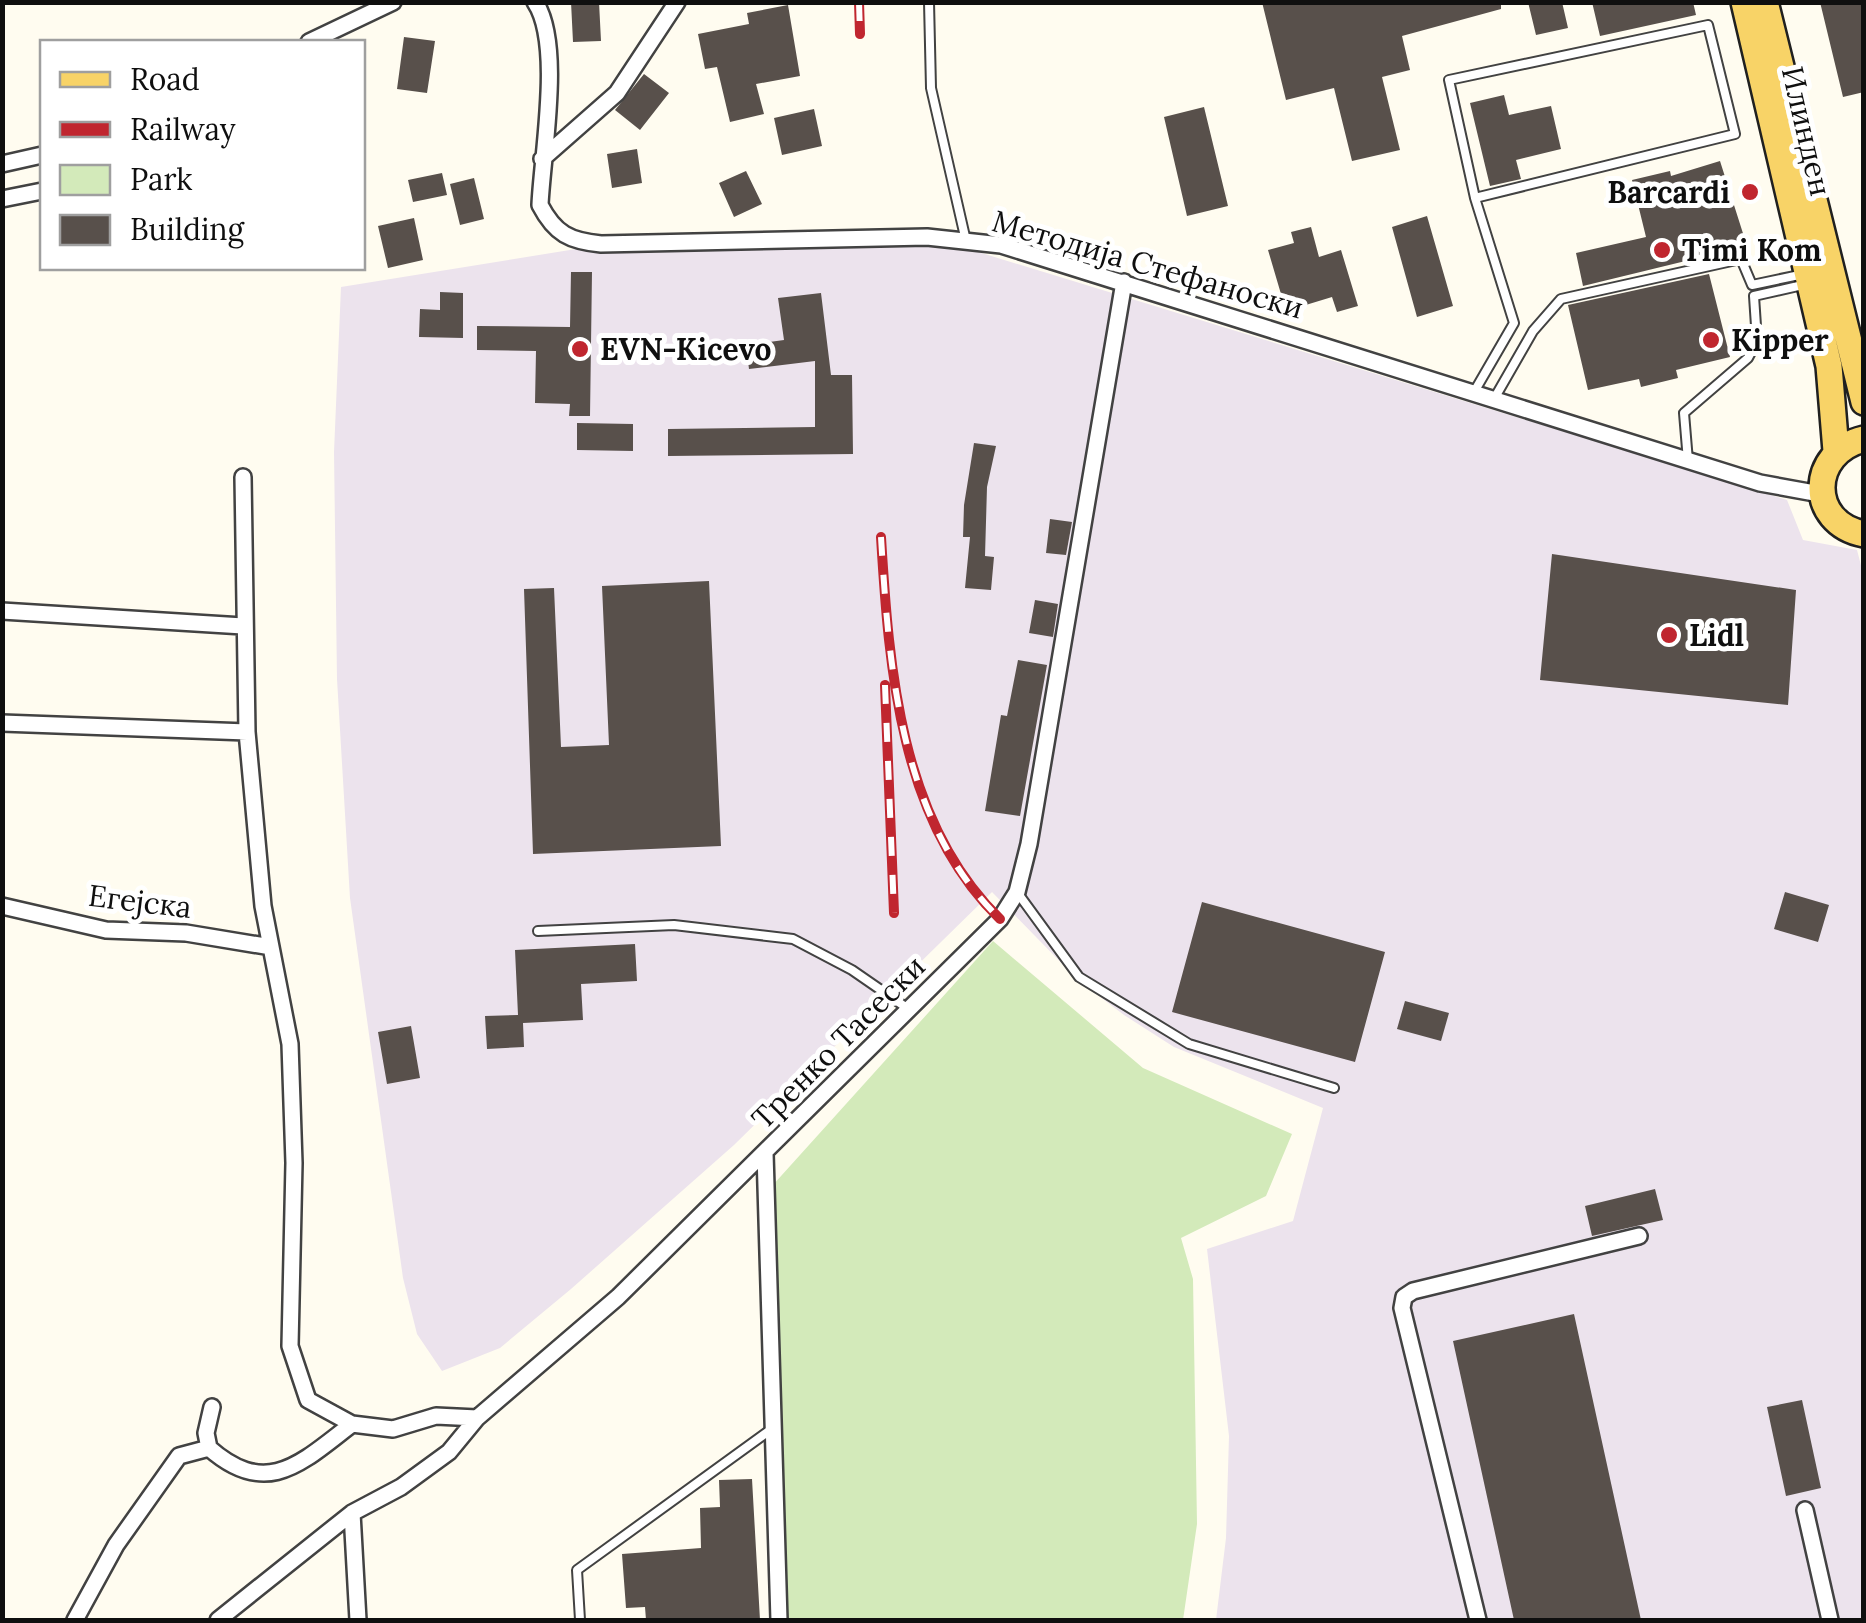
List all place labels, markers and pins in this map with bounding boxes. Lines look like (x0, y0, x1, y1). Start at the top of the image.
place label: Barcardi (1607, 173, 1730, 211)
marker: Barcardi (1739, 181, 1761, 203)
place label: Timi Kom (1682, 231, 1822, 269)
marker: Timi Kom (1651, 239, 1673, 261)
place label: Kipper (1731, 321, 1829, 359)
marker: Kipper (1700, 329, 1722, 351)
place label: EVN-Kicevo (600, 330, 771, 368)
marker: EVN-Kicevo (569, 338, 591, 360)
place label: Lidl (1689, 616, 1744, 654)
marker: Lidl (1658, 624, 1680, 646)

